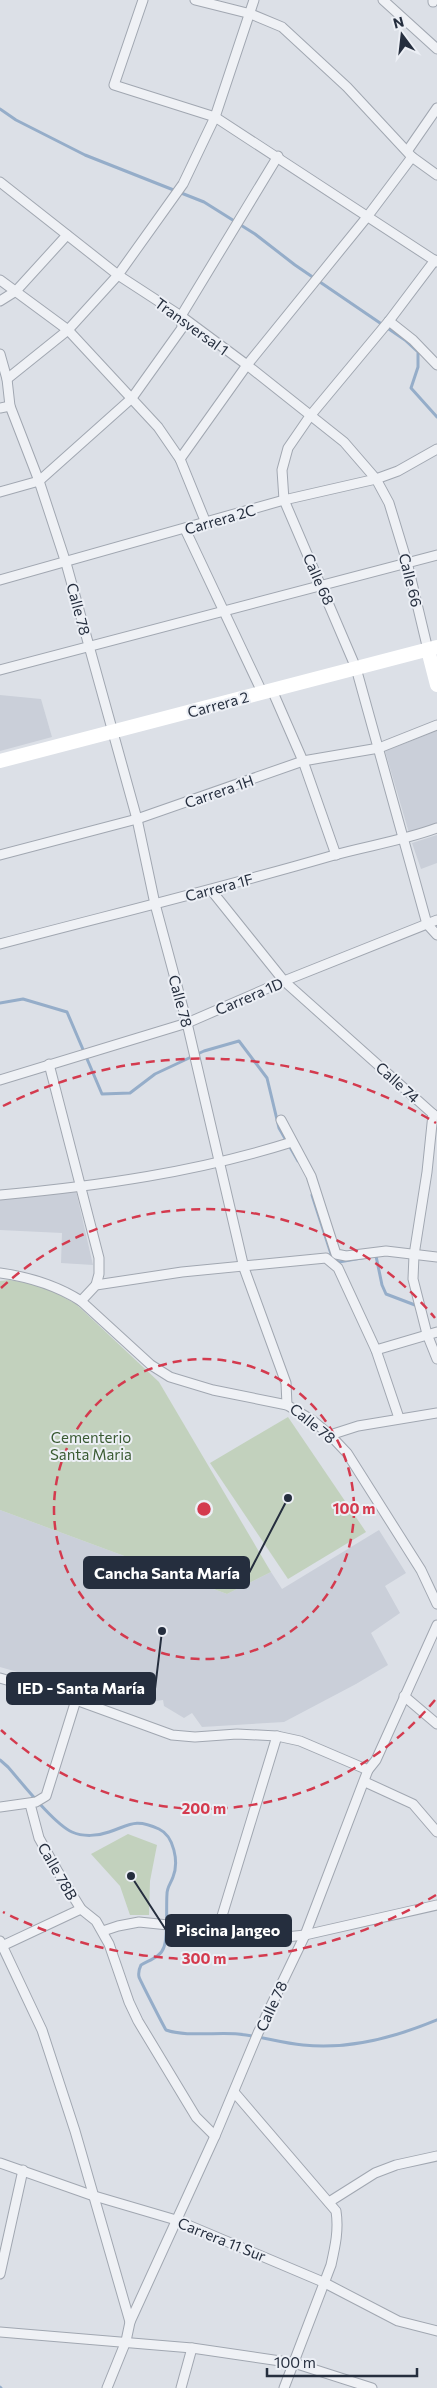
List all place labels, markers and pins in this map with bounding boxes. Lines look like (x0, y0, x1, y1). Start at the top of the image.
centre of rings (195, 1500, 213, 1518)
callout: Cancha Santa María (84, 1557, 249, 1588)
callout: IED - Santa María (7, 1673, 155, 1704)
callout: Piscina Jangeo (166, 1915, 291, 1946)

